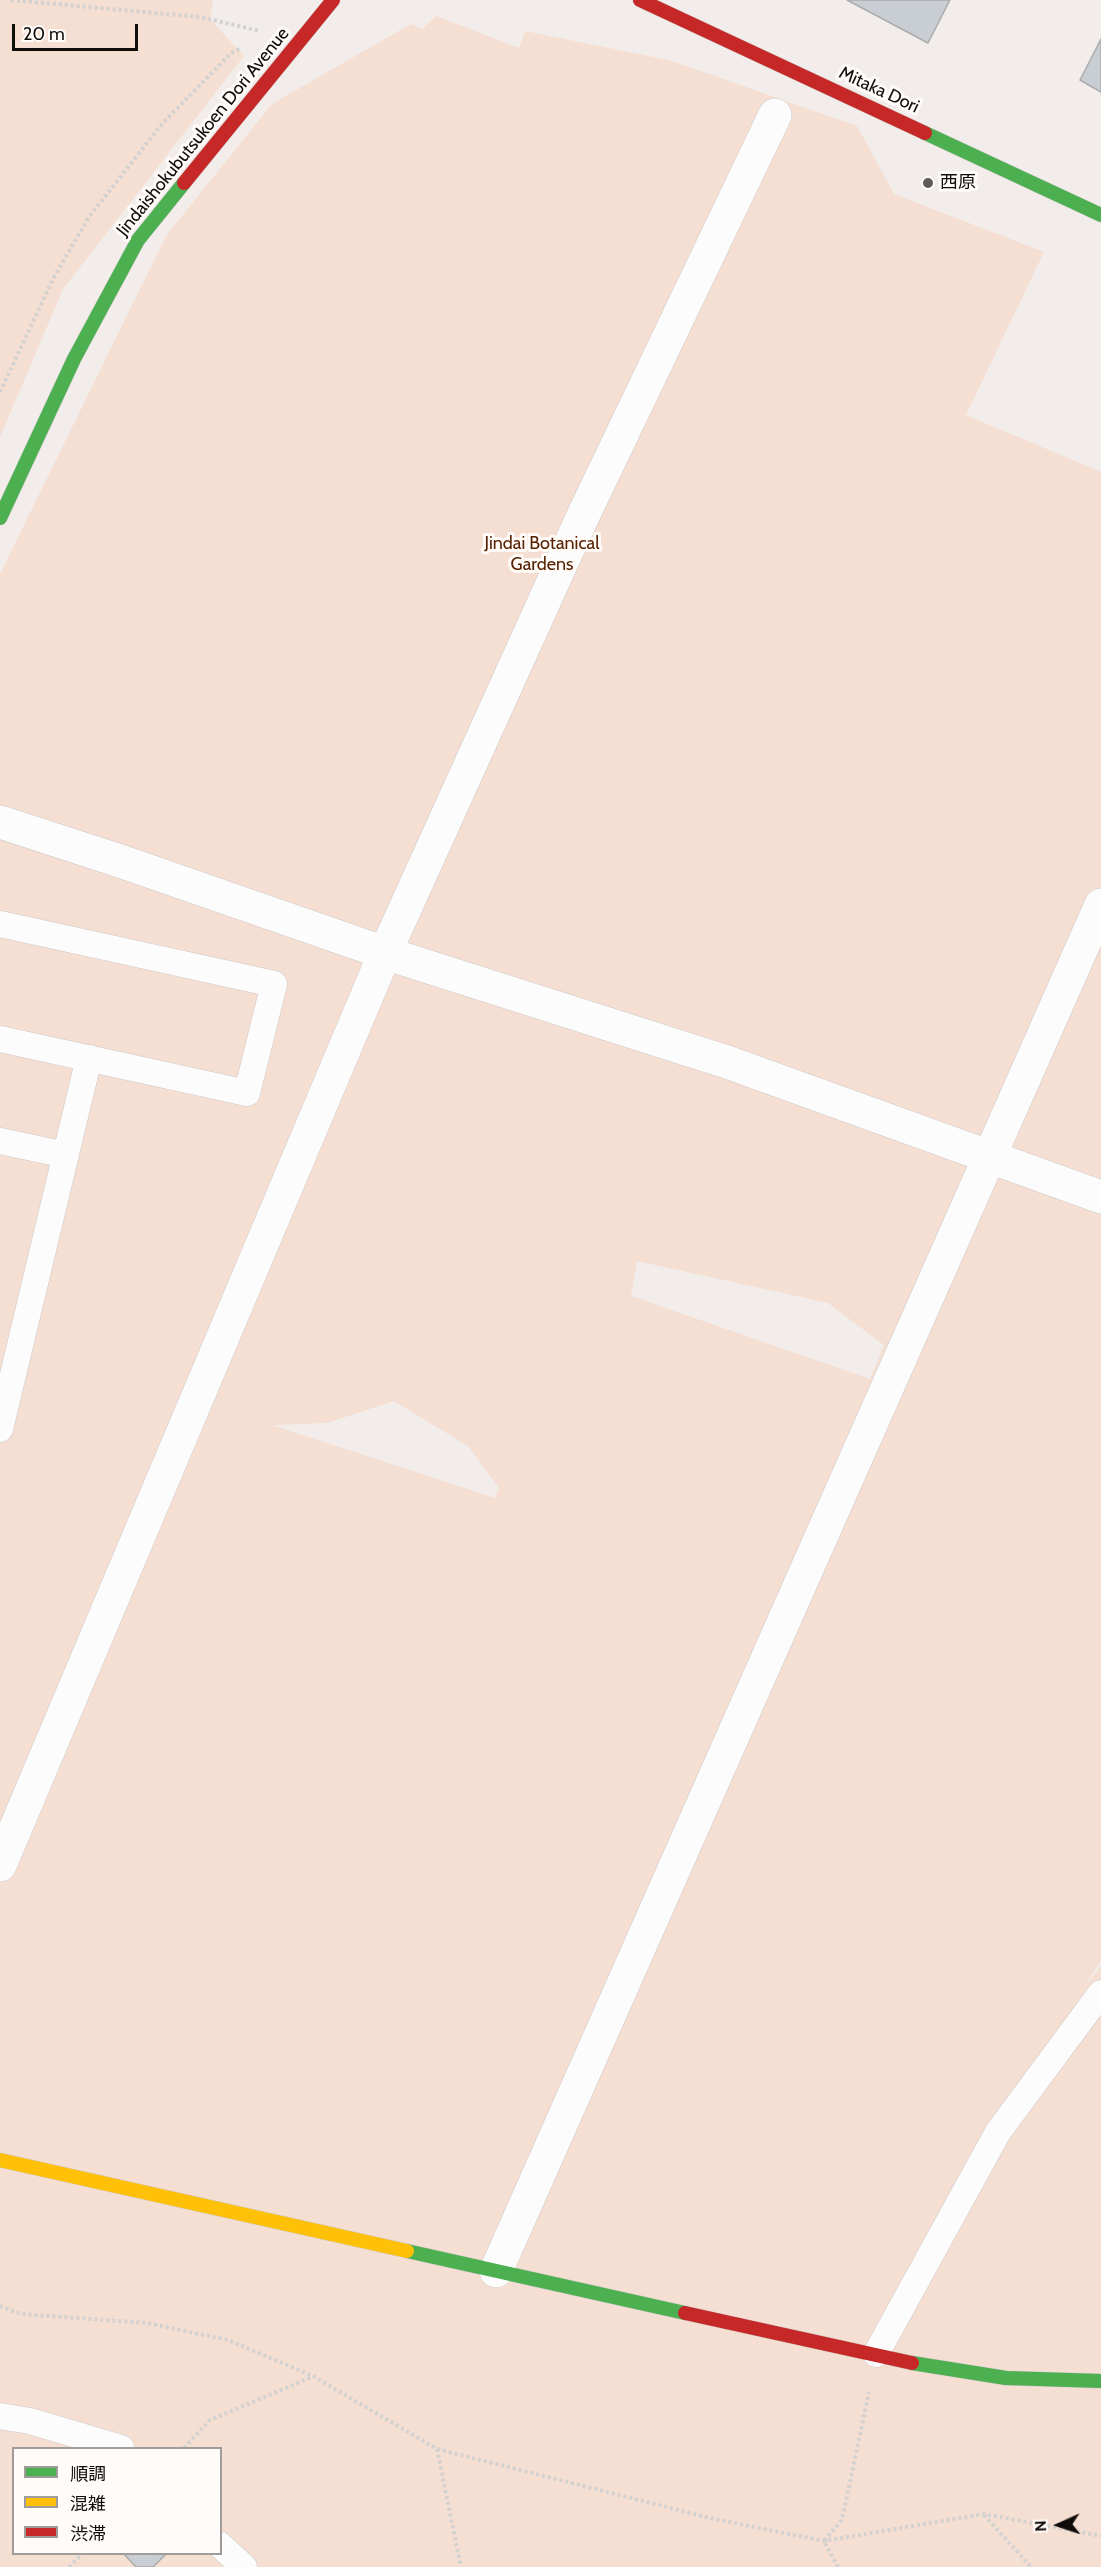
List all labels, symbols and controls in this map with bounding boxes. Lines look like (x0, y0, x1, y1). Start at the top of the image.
scale bar (15, 12, 141, 50)
text: 20 m (23, 23, 65, 45)
street label: Jindaishokubutsukoen Dori Avenue (112, 23, 294, 241)
street label: Mitaka Dori (835, 62, 923, 118)
place label: 西原 (940, 172, 976, 194)
marker: 西原 (921, 176, 935, 190)
park label: Jindai Botanical Gardens (485, 533, 599, 576)
legend (12, 2447, 222, 2555)
text: 順調 (70, 2463, 106, 2485)
text: 混雑 (70, 2493, 106, 2515)
north arrow (1029, 2495, 1089, 2555)
text: N (1031, 2520, 1050, 2532)
text: 渋滞 (70, 2523, 106, 2545)

